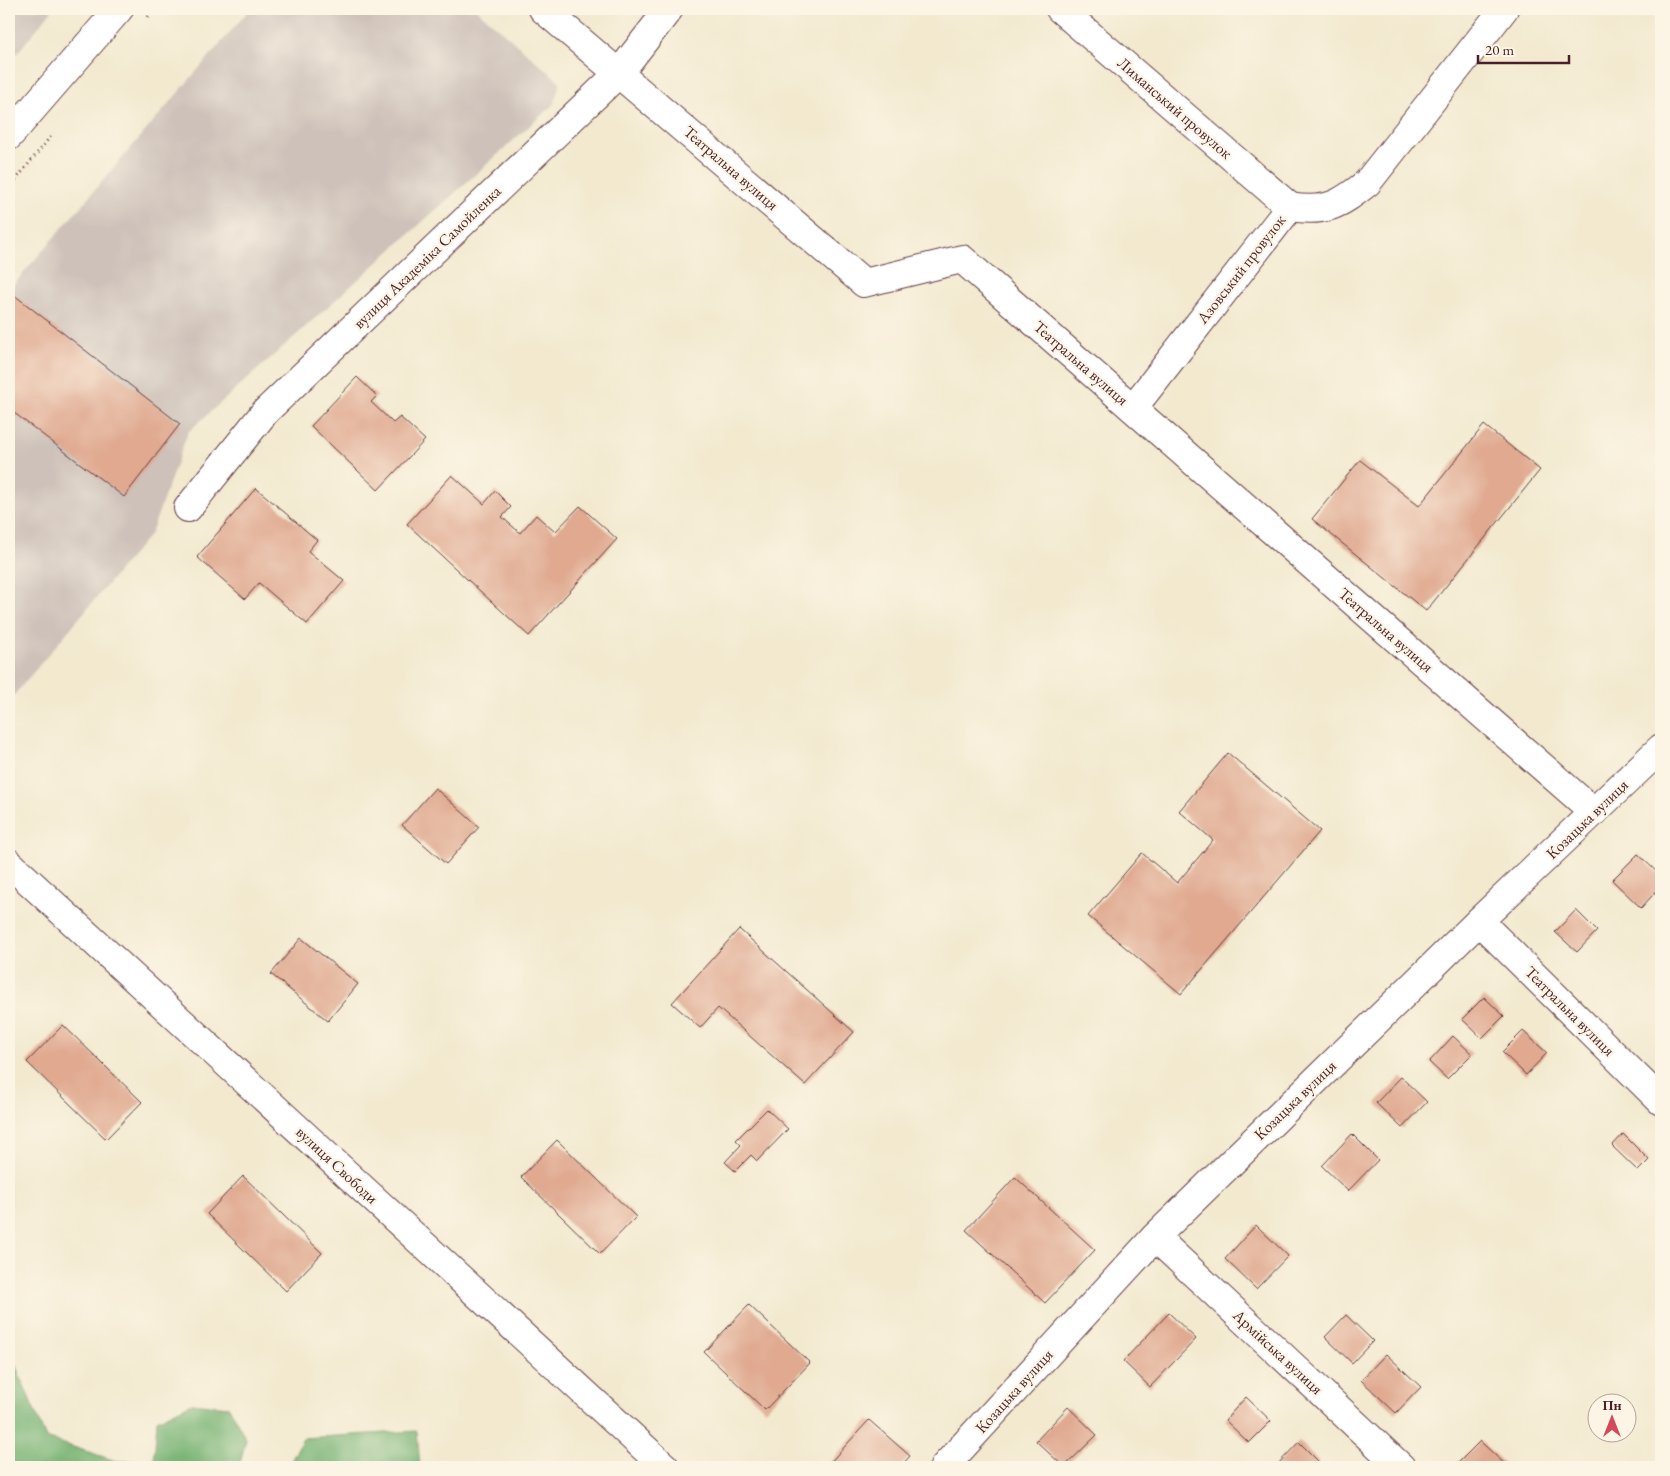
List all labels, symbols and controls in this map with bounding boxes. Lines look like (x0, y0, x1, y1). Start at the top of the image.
scale bar (1478, 32, 1569, 64)
text: 20 m (1485, 40, 1514, 59)
street label: Лиманський провулок (1113, 52, 1237, 164)
street label: Театральна вулиця (679, 121, 783, 215)
street label: вулиця Академіка Самойленка (349, 180, 506, 333)
street label: Азовський провулок (1191, 210, 1290, 329)
street label: Театральна вулиця (1029, 316, 1133, 410)
street label: Театральна вулиця (1334, 583, 1438, 677)
street label: Козацька вулиця (1541, 774, 1633, 864)
street label: Театральна вулиця (1520, 961, 1620, 1061)
street label: Козацька вулиця (1249, 1055, 1341, 1145)
street label: вулиця Свободи (292, 1122, 383, 1209)
street label: Армійська вулиця (1228, 1304, 1327, 1399)
street label: Козацька вулиця (971, 1344, 1057, 1438)
north arrow (1588, 1394, 1638, 1444)
text: Пн (1602, 1396, 1622, 1414)

